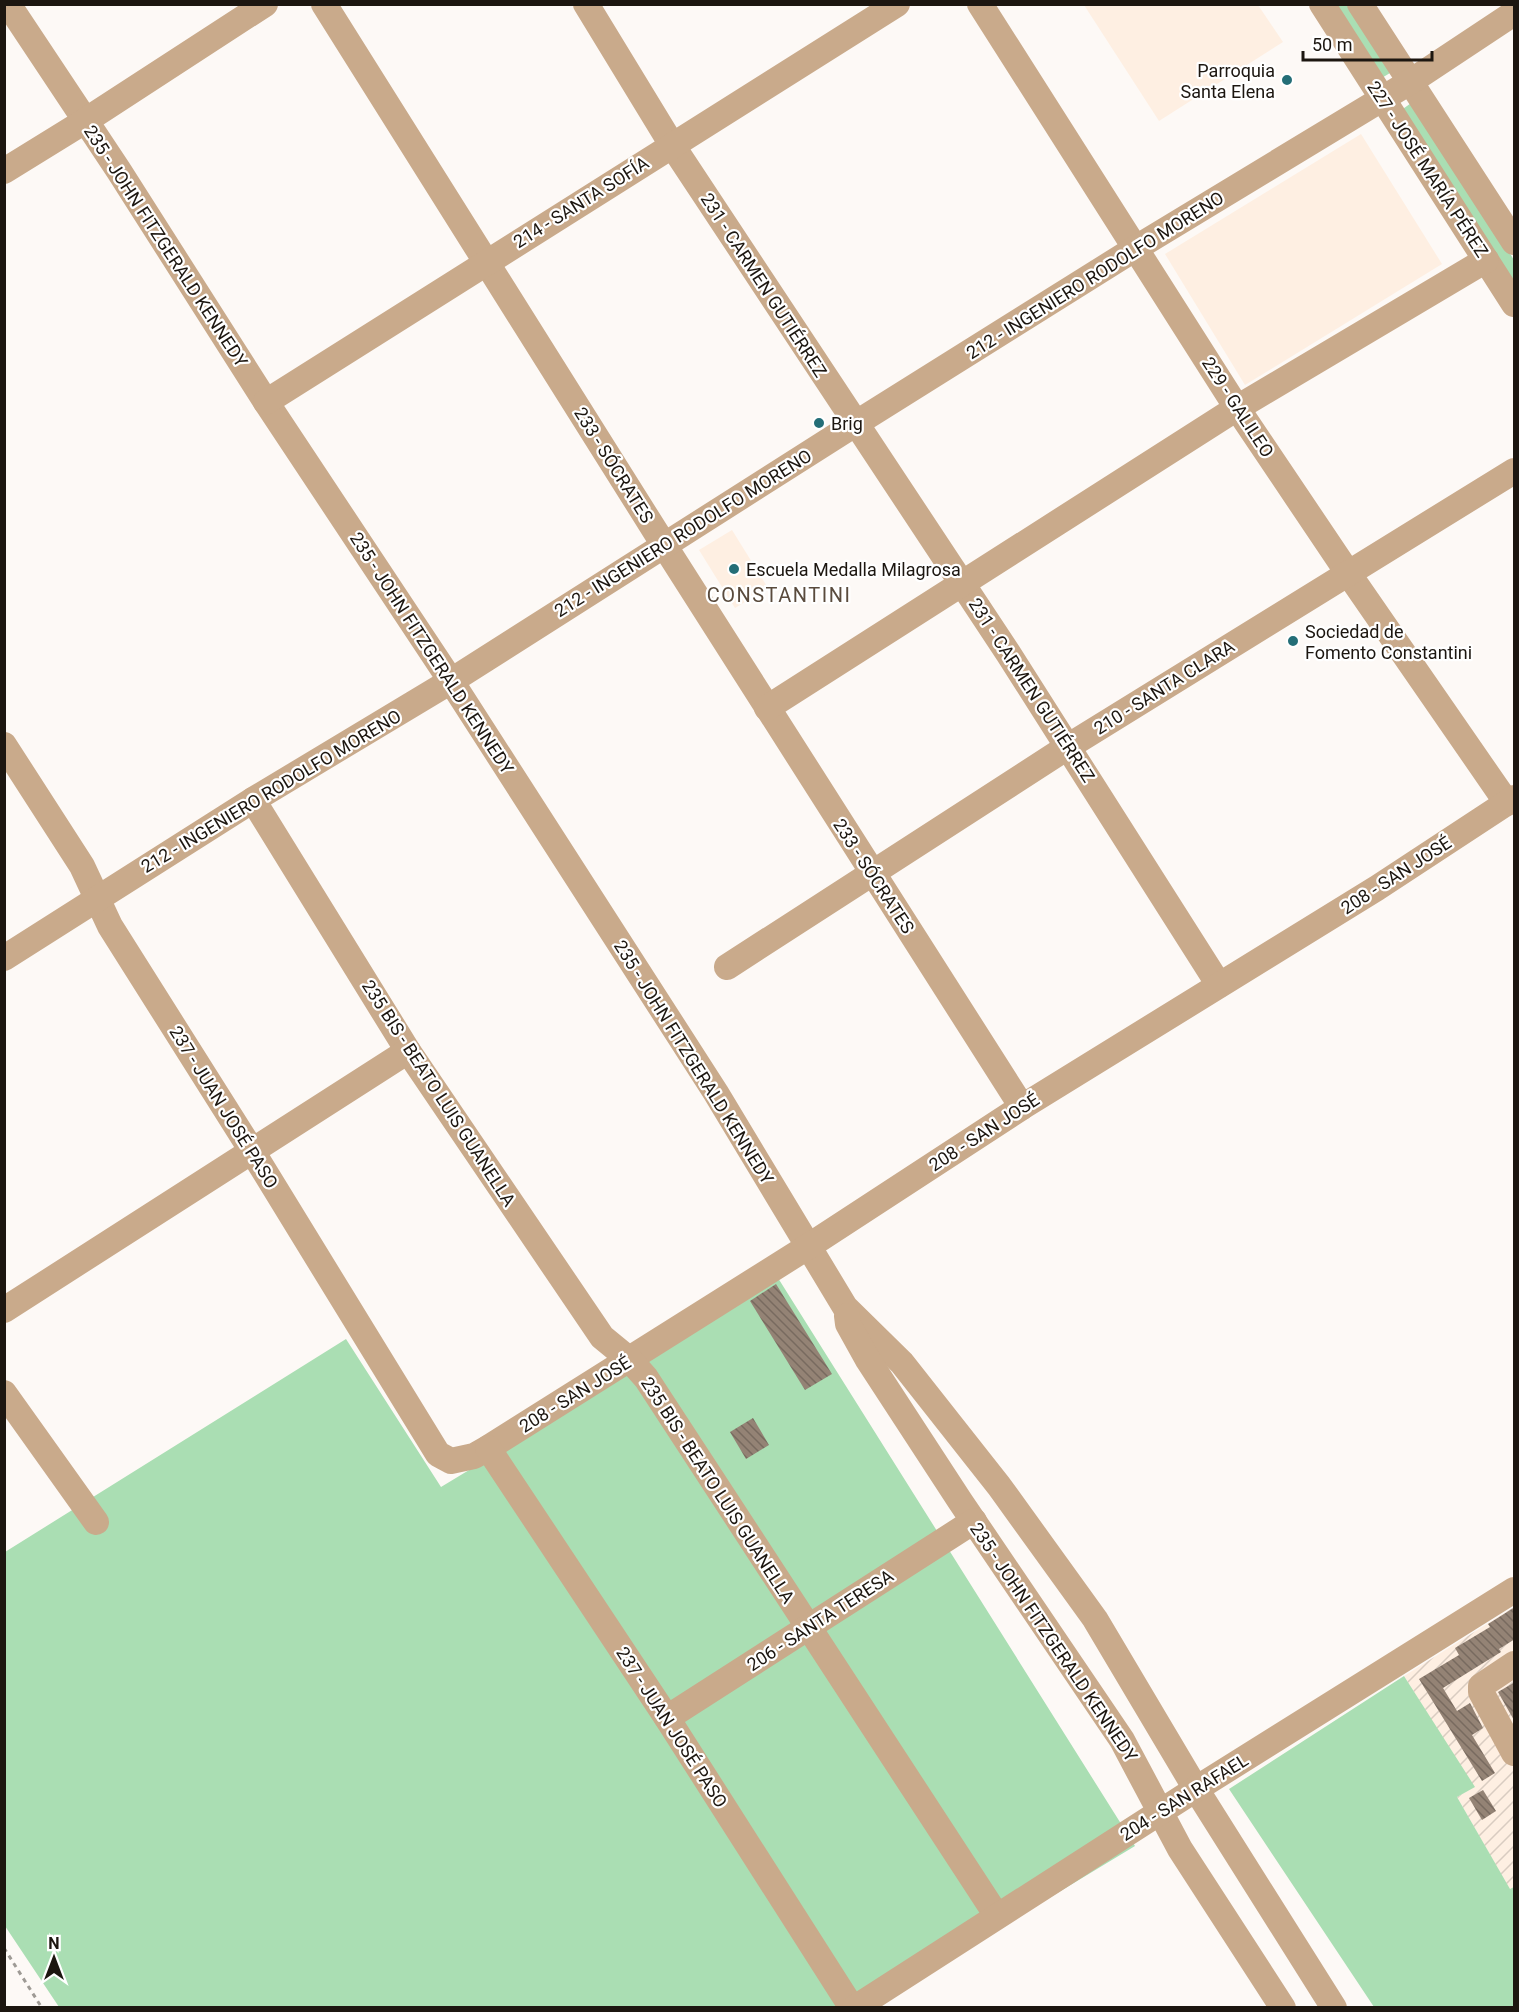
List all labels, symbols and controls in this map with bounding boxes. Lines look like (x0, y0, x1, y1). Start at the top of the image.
scale bar (1303, 24, 1432, 62)
text: 50 m (1312, 34, 1352, 55)
place label: Parroquia Santa Elena (1181, 60, 1275, 102)
marker: Parroquia Santa Elena (1280, 73, 1294, 87)
street label: 227 - JOSÉ MARÍA PÉREZ (1363, 77, 1493, 261)
street label: 235 - JOHN FITZGERALD KENNEDY (80, 121, 252, 371)
street label: 214 - SANTA SOFÍA (510, 152, 653, 252)
street label: 212 - INGENIERO RODOLFO MORENO (963, 187, 1227, 363)
street label: 231 - CARMEN GUTIÉRREZ (697, 189, 831, 381)
street label: 229 - GALILEO (1198, 353, 1278, 461)
street label: 233 - SÓCRATES (570, 403, 658, 527)
place label: Brig (831, 413, 863, 434)
marker: Brig (812, 416, 826, 430)
street label: 212 - INGENIERO RODOLFO MORENO (551, 445, 815, 621)
street label: 235 - JOHN FITZGERALD KENNEDY (346, 528, 518, 778)
place label: Escuela Medalla Milagrosa (746, 559, 961, 580)
marker: Escuela Medalla Milagrosa (727, 562, 741, 576)
district label: CONSTANTINI (707, 583, 851, 607)
street label: 231 - CARMEN GUTIÉRREZ (965, 594, 1099, 786)
place label: Sociedad de Fomento Constantini (1305, 621, 1472, 663)
marker: Sociedad de Fomento Constantini (1286, 634, 1300, 648)
street label: 210 - SANTA CLARA (1090, 635, 1238, 739)
street label: 212 - INGENIERO RODOLFO MORENO (137, 705, 405, 877)
street label: 233 - SÓCRATES (829, 815, 919, 937)
street label: 208 - SAN JOSÉ (1337, 832, 1455, 918)
street label: 235 - JOHN FITZGERALD KENNEDY (610, 936, 778, 1188)
street label: 235 BIS - BEATO LUIS GUANELLA (358, 976, 520, 1210)
street label: 237 - JUAN JOSÉ PASO (165, 1022, 283, 1192)
street label: 208 - SAN JOSÉ (925, 1089, 1043, 1175)
street label: 208 - SAN JOSÉ (515, 1351, 635, 1437)
street label: 235 BIS - BEATO LUIS GUANELLA (637, 1373, 799, 1607)
street label: 235 - JOHN FITZGERALD KENNEDY (966, 1519, 1142, 1766)
street label: 206 - SANTA TERESA (743, 1565, 897, 1675)
street label: 237 - JUAN JOSÉ PASO (612, 1643, 732, 1811)
street label: 204 - SAN RAFAEL (1116, 1749, 1252, 1845)
north arrow (24, 1928, 84, 1988)
text: N (48, 1934, 60, 1953)

